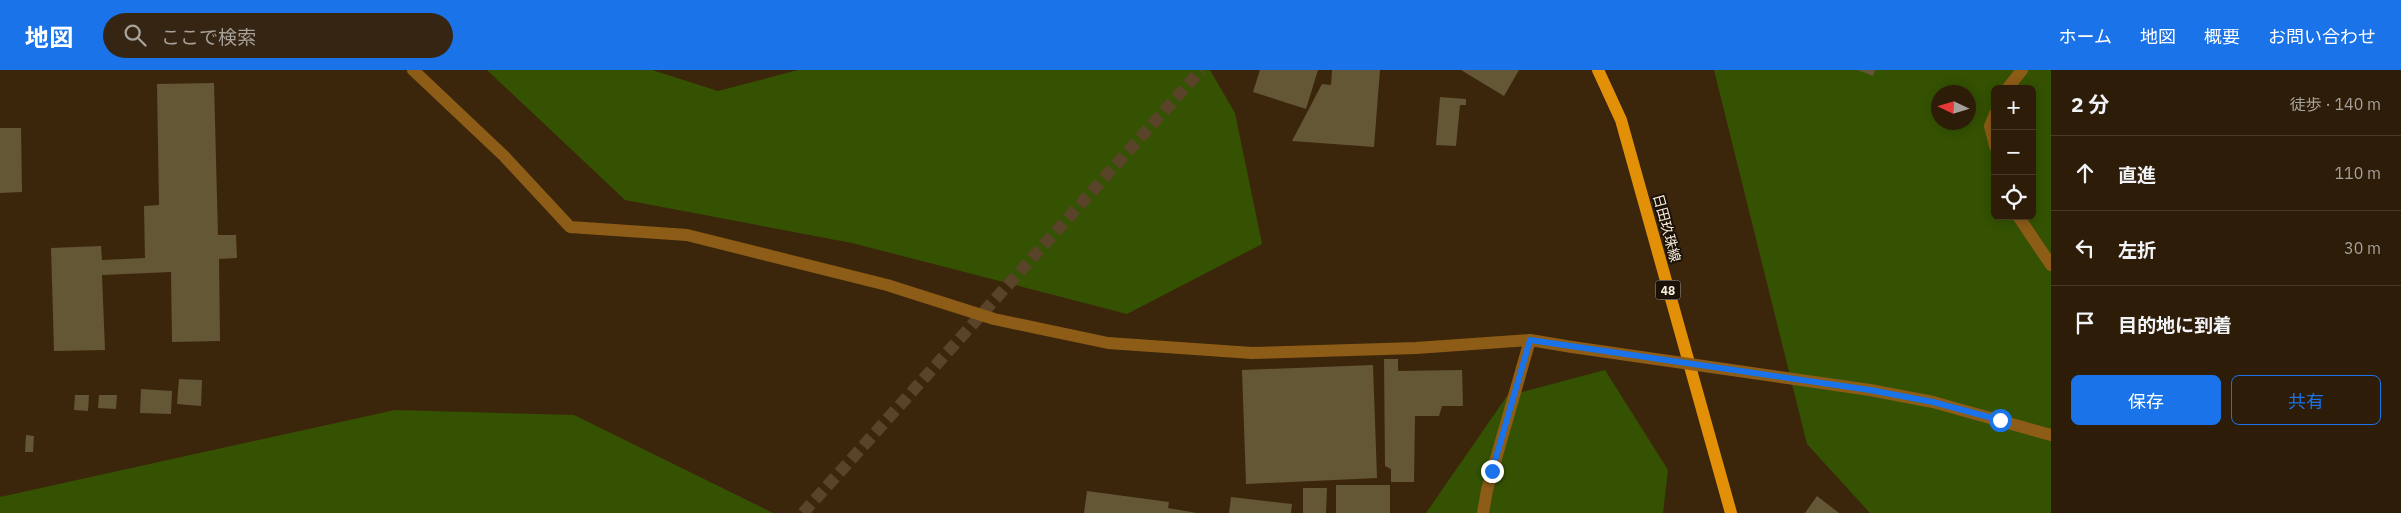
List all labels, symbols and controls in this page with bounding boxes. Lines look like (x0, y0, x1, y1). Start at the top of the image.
search box (103, 13, 453, 58)
text: 地図 (25, 21, 73, 53)
icon: search (121, 21, 149, 49)
text: ここで検索 (161, 25, 256, 49)
text: ホーム (2059, 25, 2112, 48)
text: 地図 (2140, 25, 2176, 48)
text: 概要 (2204, 25, 2240, 48)
text: お問い合わせ (2268, 25, 2376, 48)
north arrow (1931, 85, 1976, 130)
map controls (1991, 85, 2036, 220)
button: + (1991, 85, 2036, 130)
text: 2 分 (2071, 90, 2110, 118)
text: 徒歩 · 140 m (2290, 94, 2381, 114)
button: − (1991, 130, 2036, 175)
icon: ahead (2071, 159, 2099, 187)
text: 直進 (2118, 163, 2156, 187)
text: 110 m (2334, 163, 2381, 183)
button: locate (1991, 175, 2036, 220)
street label: 日田玖珠線 (1649, 192, 1685, 264)
icon: left (2071, 234, 2099, 262)
text: 左折 (2118, 238, 2156, 262)
text: 30 m (2344, 238, 2381, 258)
road number: 48 (1656, 280, 1680, 300)
icon: arrive (2071, 309, 2099, 337)
text: 目的地に到着 (2118, 313, 2232, 337)
button: 保存 (2071, 375, 2221, 425)
button: 共有 (2231, 375, 2381, 425)
route start (1989, 409, 2012, 432)
route end (1481, 460, 1504, 483)

